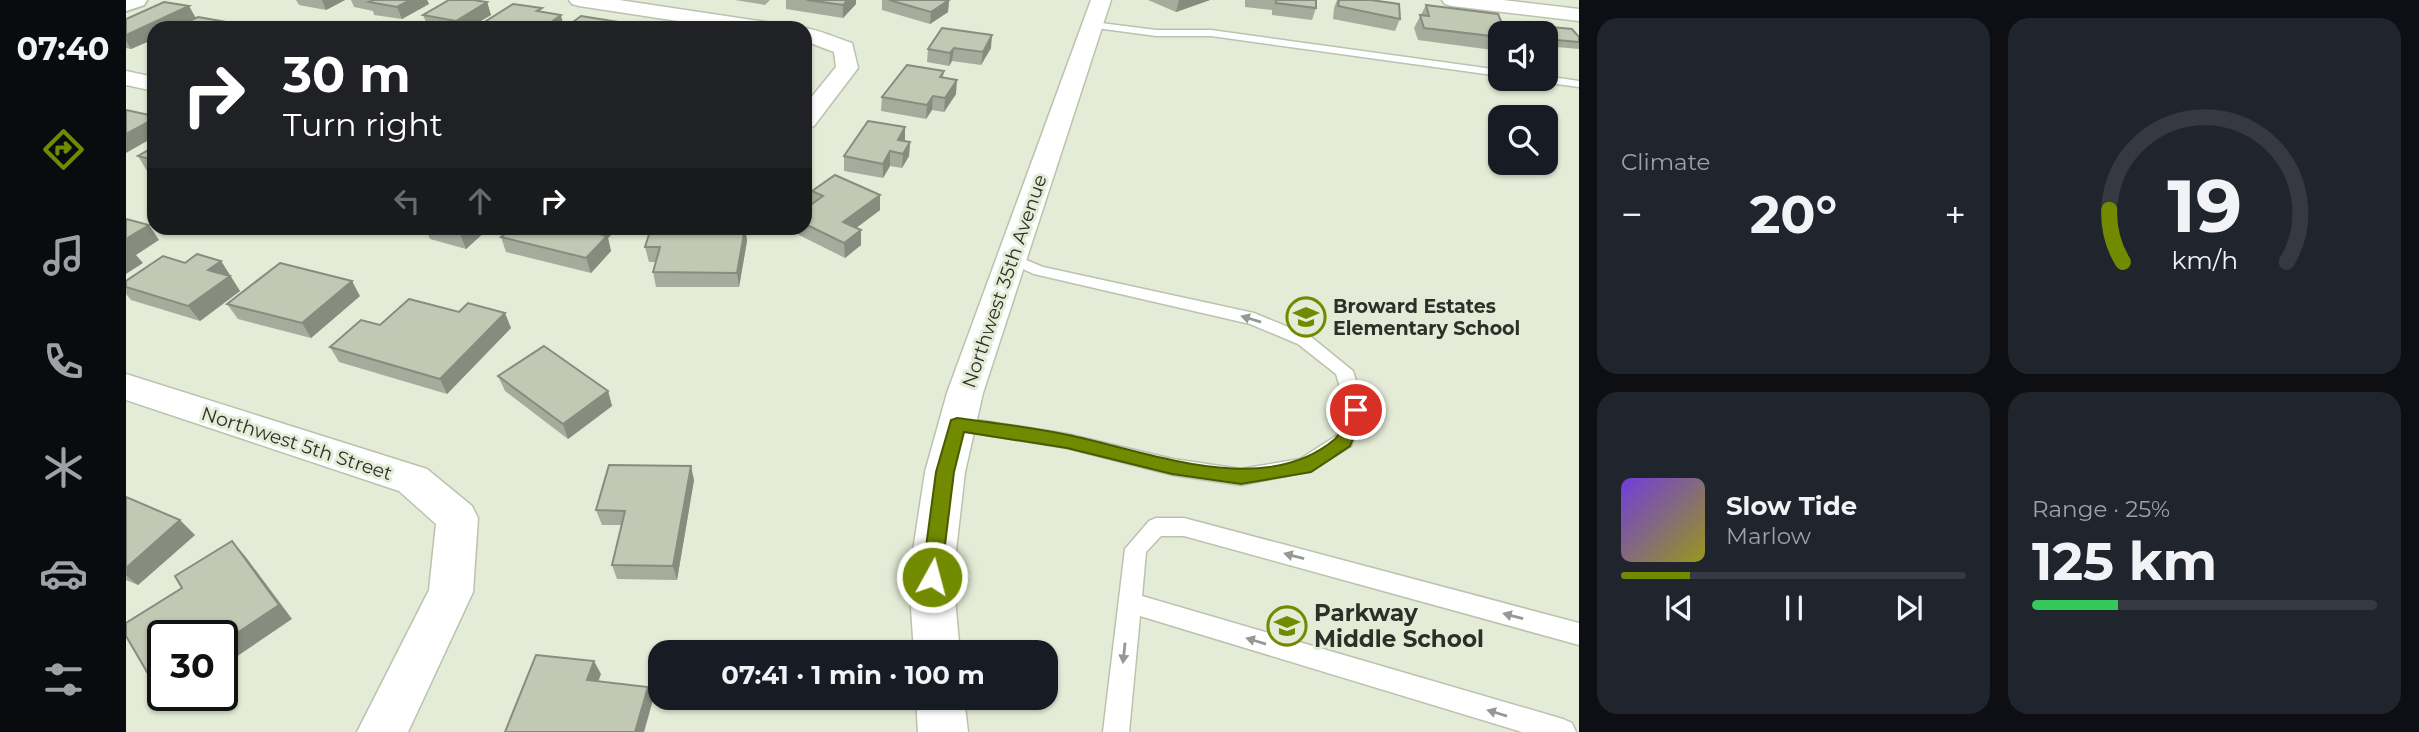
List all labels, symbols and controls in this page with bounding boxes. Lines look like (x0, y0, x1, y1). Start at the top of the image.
map controls (1488, 21, 1558, 175)
button: sound (1488, 21, 1558, 91)
text: 07:40 (17, 29, 109, 68)
text: 30 m (283, 45, 411, 104)
icon: right (168, 49, 259, 140)
text: Turn right (283, 105, 443, 144)
button: search (1488, 105, 1558, 175)
icon: directions (39, 125, 88, 174)
text: Climate (1621, 148, 1710, 176)
text: 19 (2167, 162, 2242, 250)
street label: Northwest 35th Avenue (957, 172, 1052, 391)
icon: left (388, 182, 426, 220)
icon: ahead (461, 182, 499, 220)
icon: right (534, 182, 572, 220)
text: 20° (1750, 183, 1837, 246)
text: − (1621, 191, 1643, 238)
text: + (1944, 191, 1966, 238)
icon: music (39, 231, 88, 280)
text: km/h (2171, 245, 2238, 275)
place label: Broward Estates Elementary School (1333, 295, 1520, 340)
school or university icon: Broward Estates Elementary School (1285, 296, 1327, 338)
one-way arrow (1240, 313, 1261, 323)
icon: phone (39, 337, 88, 386)
pin (1326, 380, 1386, 440)
icon: arrive (1337, 391, 1375, 429)
street label: Northwest 5th Street (199, 402, 395, 485)
icon: climate (39, 443, 88, 492)
text: Slow Tide (1726, 490, 1857, 522)
text: Range · 25% (2032, 495, 2170, 523)
text: Marlow (1726, 522, 1811, 550)
text: 125 km (2032, 530, 2217, 593)
position arrow (895, 540, 969, 614)
icon: car (39, 549, 88, 598)
one-way arrow (1283, 551, 1304, 561)
icon: previous (1660, 589, 1698, 627)
icon: pause (1775, 589, 1813, 627)
icon: next (1890, 589, 1928, 627)
place label: Parkway Middle School (1314, 599, 1484, 653)
school or university icon: Parkway Middle School (1266, 605, 1308, 647)
one-way arrow (1502, 610, 1524, 621)
speed limit sign: 30 (147, 620, 238, 711)
one-way arrow (1245, 635, 1266, 645)
one-way arrow (1119, 643, 1130, 665)
icon: filters (39, 655, 88, 704)
text: 07:41 · 1 min · 100 m (721, 659, 985, 691)
one-way arrow (1487, 707, 1508, 717)

